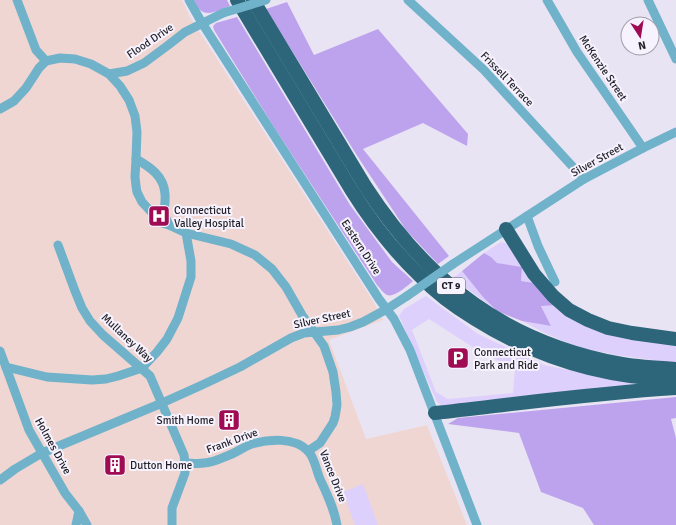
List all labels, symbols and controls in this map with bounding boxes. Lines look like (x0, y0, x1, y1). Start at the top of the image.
north arrow (620, 16, 660, 56)
street label: Flood Drive (124, 21, 176, 61)
street label: McKenzie Street (576, 33, 630, 103)
text: N (637, 38, 647, 52)
street label: Frissell Terrace (478, 49, 536, 109)
street label: Silver Street (569, 140, 626, 180)
hospital icon: Connecticut Valley Hospital (146, 203, 172, 229)
place label: Connecticut Valley Hospital (174, 204, 244, 230)
street label: Eastern Drive (338, 217, 384, 277)
road number: CT 9 (437, 278, 465, 294)
street label: Silver Street (292, 307, 352, 331)
street label: Mullaney Way (99, 311, 156, 366)
parking icon: Connecticut Park and Ride (445, 345, 471, 371)
place label: Connecticut Park and Ride (474, 346, 538, 372)
building icon: Smith Home (216, 407, 242, 433)
place label: Smith Home (157, 414, 214, 427)
street label: Holmes Drive (32, 416, 74, 476)
street label: Frank Drive (205, 426, 259, 456)
street label: Vance Drive (317, 448, 349, 504)
building icon: Dutton Home (102, 452, 128, 478)
place label: Dutton Home (130, 459, 192, 472)

